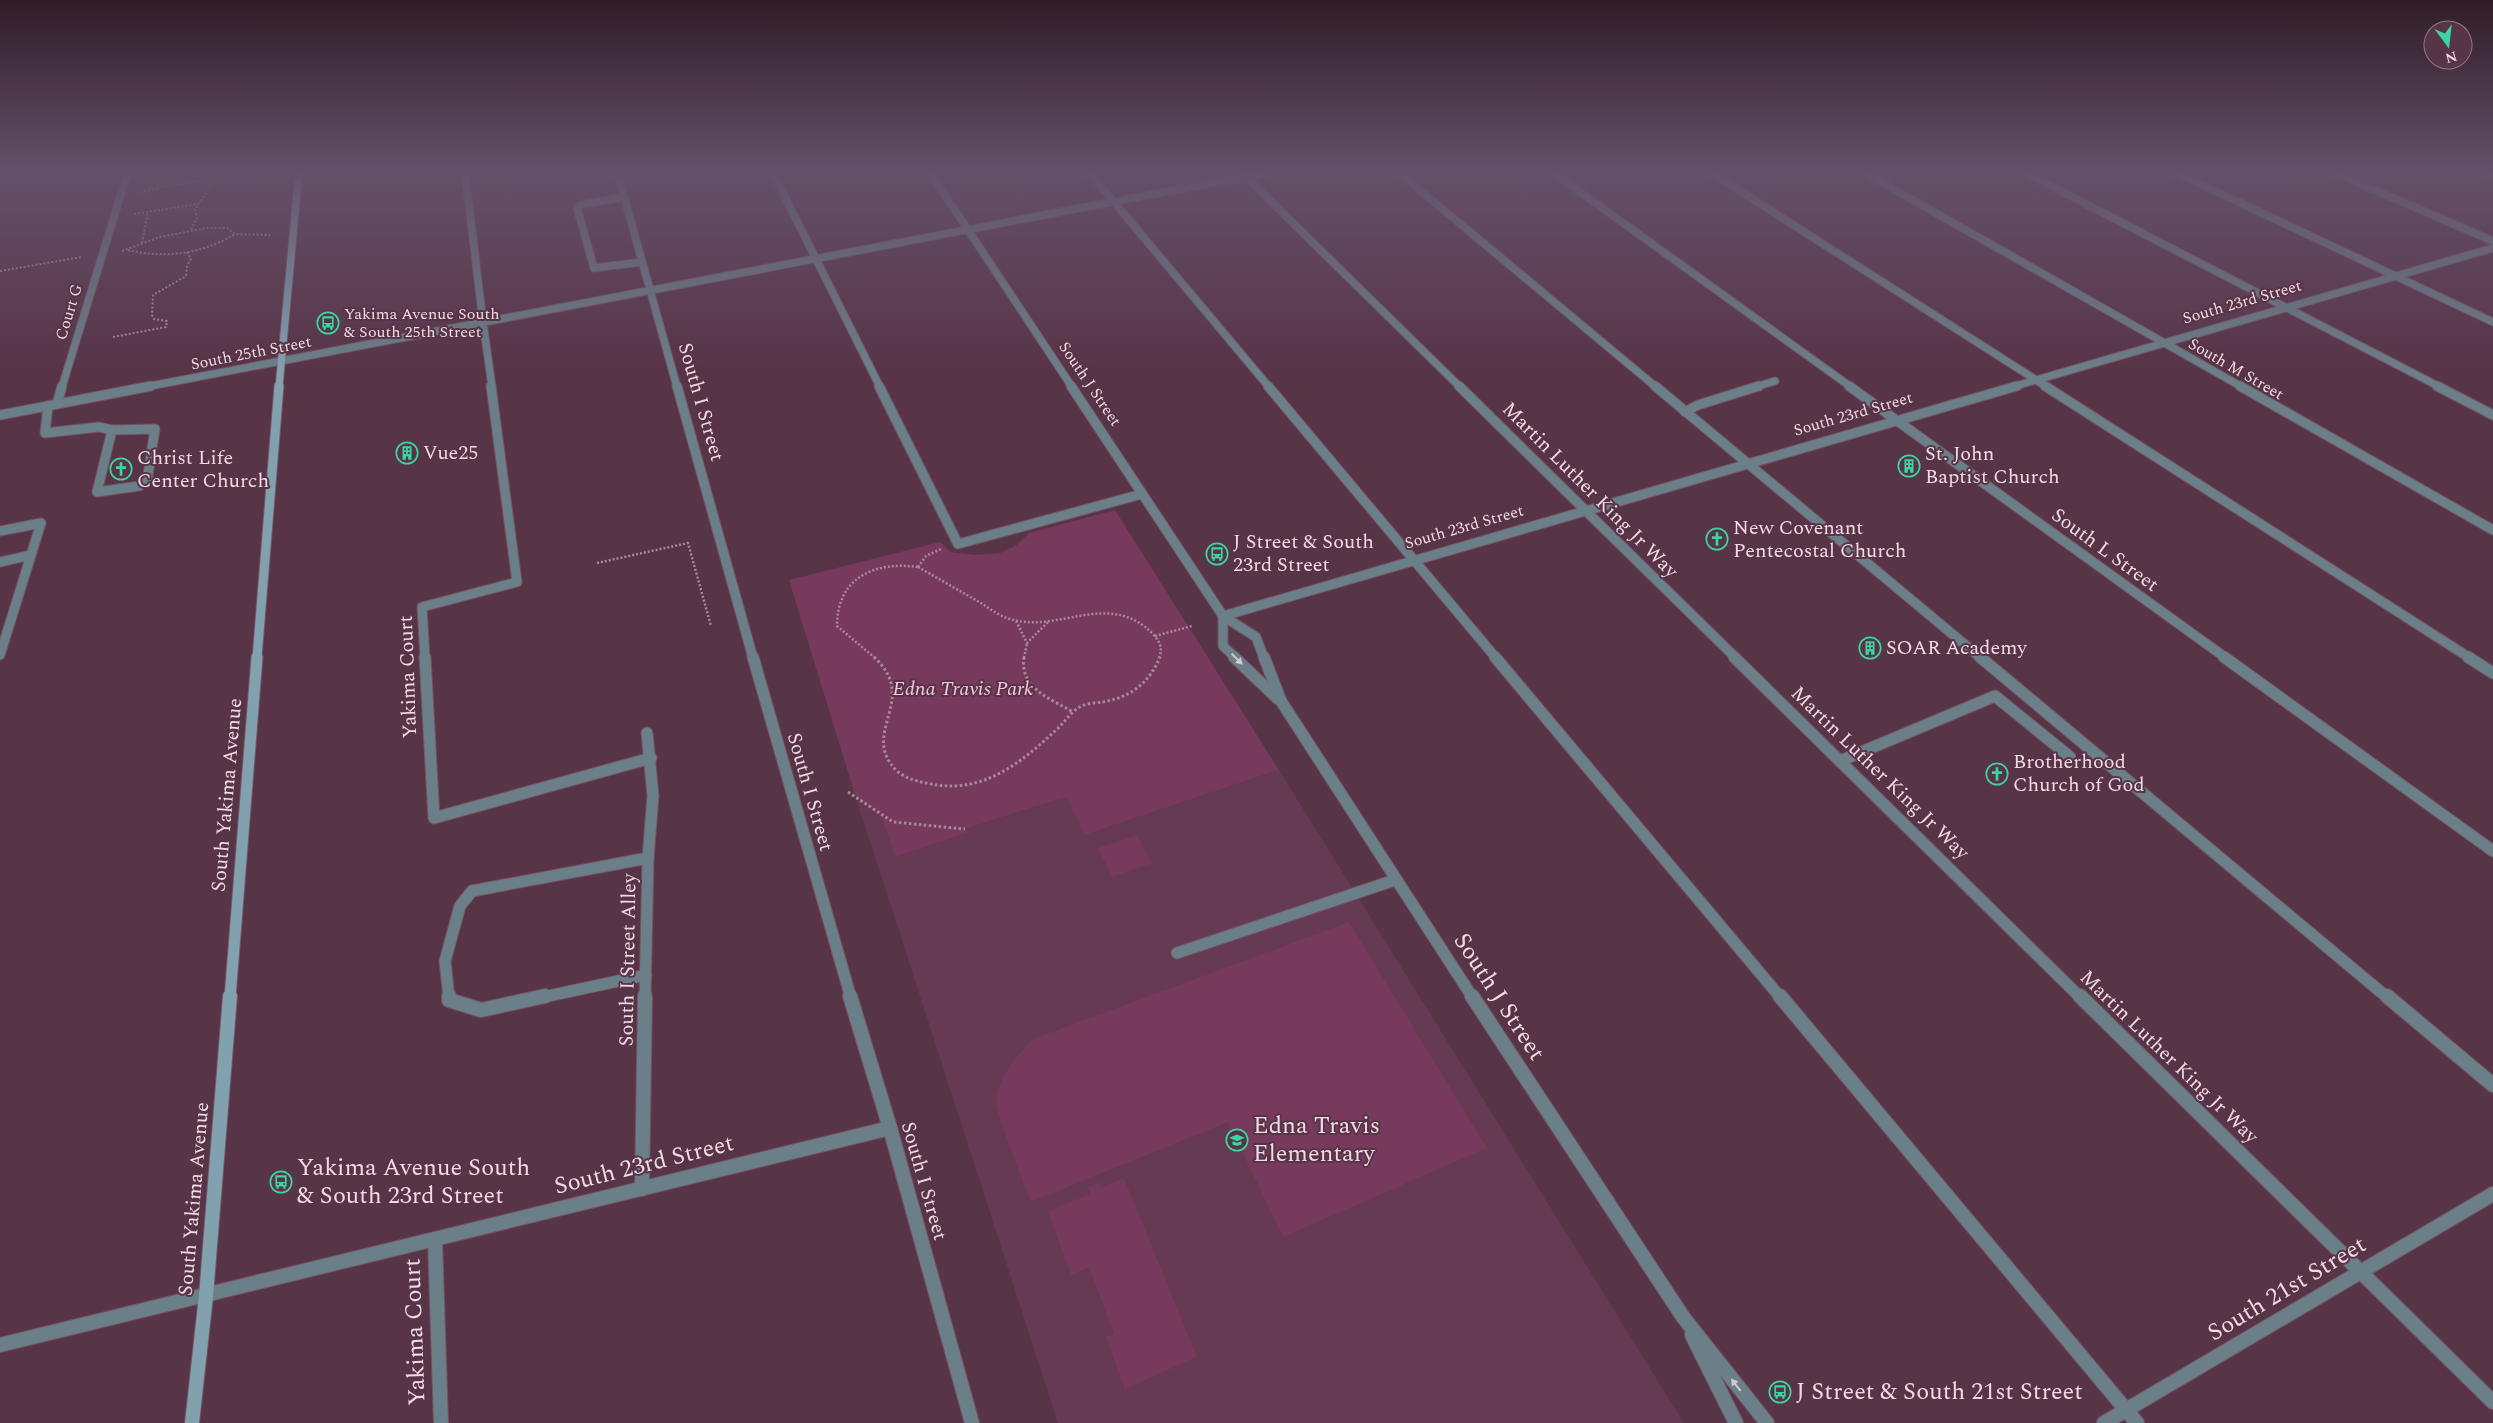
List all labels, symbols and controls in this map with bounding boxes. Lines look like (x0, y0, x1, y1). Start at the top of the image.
north arrow (2423, 20, 2473, 70)
text: N (2443, 45, 2459, 69)
street label: South 23rd Street (2180, 273, 2305, 330)
street label: Court G (49, 281, 89, 343)
place label: Yakima Avenue South & South 25th Street (344, 302, 499, 344)
bus stop icon: Yakima Avenue South & South 25th Street (316, 311, 340, 335)
street label: South 25th Street (189, 329, 314, 376)
street label: South M Street (2184, 332, 2289, 406)
street label: South J Street (1053, 337, 1127, 431)
street label: South I Street (670, 339, 732, 465)
street label: South 23rd Street (1791, 385, 1916, 442)
street label: Martin Luther King Jr Way (1495, 395, 1686, 586)
place label: Vue25 (423, 438, 478, 468)
place label: St. John Baptist Church (1925, 439, 2060, 492)
building icon: Vue25 (395, 441, 419, 465)
place label: Christ Life Center Church (137, 443, 269, 496)
building icon: St. John Baptist Church (1897, 454, 1921, 478)
church icon: Christ Life Center Church (109, 457, 133, 481)
street label: South 23rd Street (1402, 498, 1527, 555)
street label: South L Street (2045, 501, 2165, 599)
place label: New Covenant Pentecostal Church (1733, 513, 1906, 566)
place label: J Street & South 23rd Street (1233, 527, 1374, 580)
church icon: New Covenant Pentecostal Church (1705, 527, 1729, 551)
bus stop icon: J Street & South 23rd Street (1205, 542, 1229, 566)
street label: Yakima Court (391, 615, 425, 739)
place label: SOAR Academy (1886, 633, 2028, 663)
building icon: SOAR Academy (1858, 636, 1882, 660)
one-way arrow (1230, 653, 1242, 665)
park label: Edna Travis Park (893, 674, 1034, 704)
street label: Martin Luther King Jr Way (1784, 679, 1977, 868)
street label: South Yakima Avenue (204, 697, 250, 893)
street label: South I Street (779, 729, 841, 855)
place label: Brotherhood Church of God (2013, 747, 2145, 800)
church icon: Brotherhood Church of God (1985, 762, 2009, 786)
street label: South I Street Alley (611, 872, 645, 1047)
street label: South J Street (1444, 926, 1554, 1068)
street label: Martin Luther King Jr Way (2073, 963, 2266, 1152)
street label: South Yakima Avenue (171, 1101, 217, 1297)
place label: Edna Travis Elementary (1253, 1108, 1380, 1172)
street label: South I Street (893, 1118, 955, 1244)
street label: South 23rd Street (550, 1125, 738, 1205)
school or university icon: Edna Travis Elementary (1225, 1128, 1249, 1152)
place label: Yakima Avenue South & South 23rd Street (297, 1150, 530, 1214)
bus stop icon: Yakima Avenue South & South 23rd Street (269, 1170, 293, 1194)
street label: South 21st Street (2201, 1227, 2373, 1351)
street label: Yakima Court (394, 1258, 436, 1406)
place label: J Street & South 21st Street (1796, 1374, 2083, 1410)
one-way arrow (1731, 1379, 1742, 1392)
bus stop icon: J Street & South 21st Street (1768, 1380, 1792, 1404)

